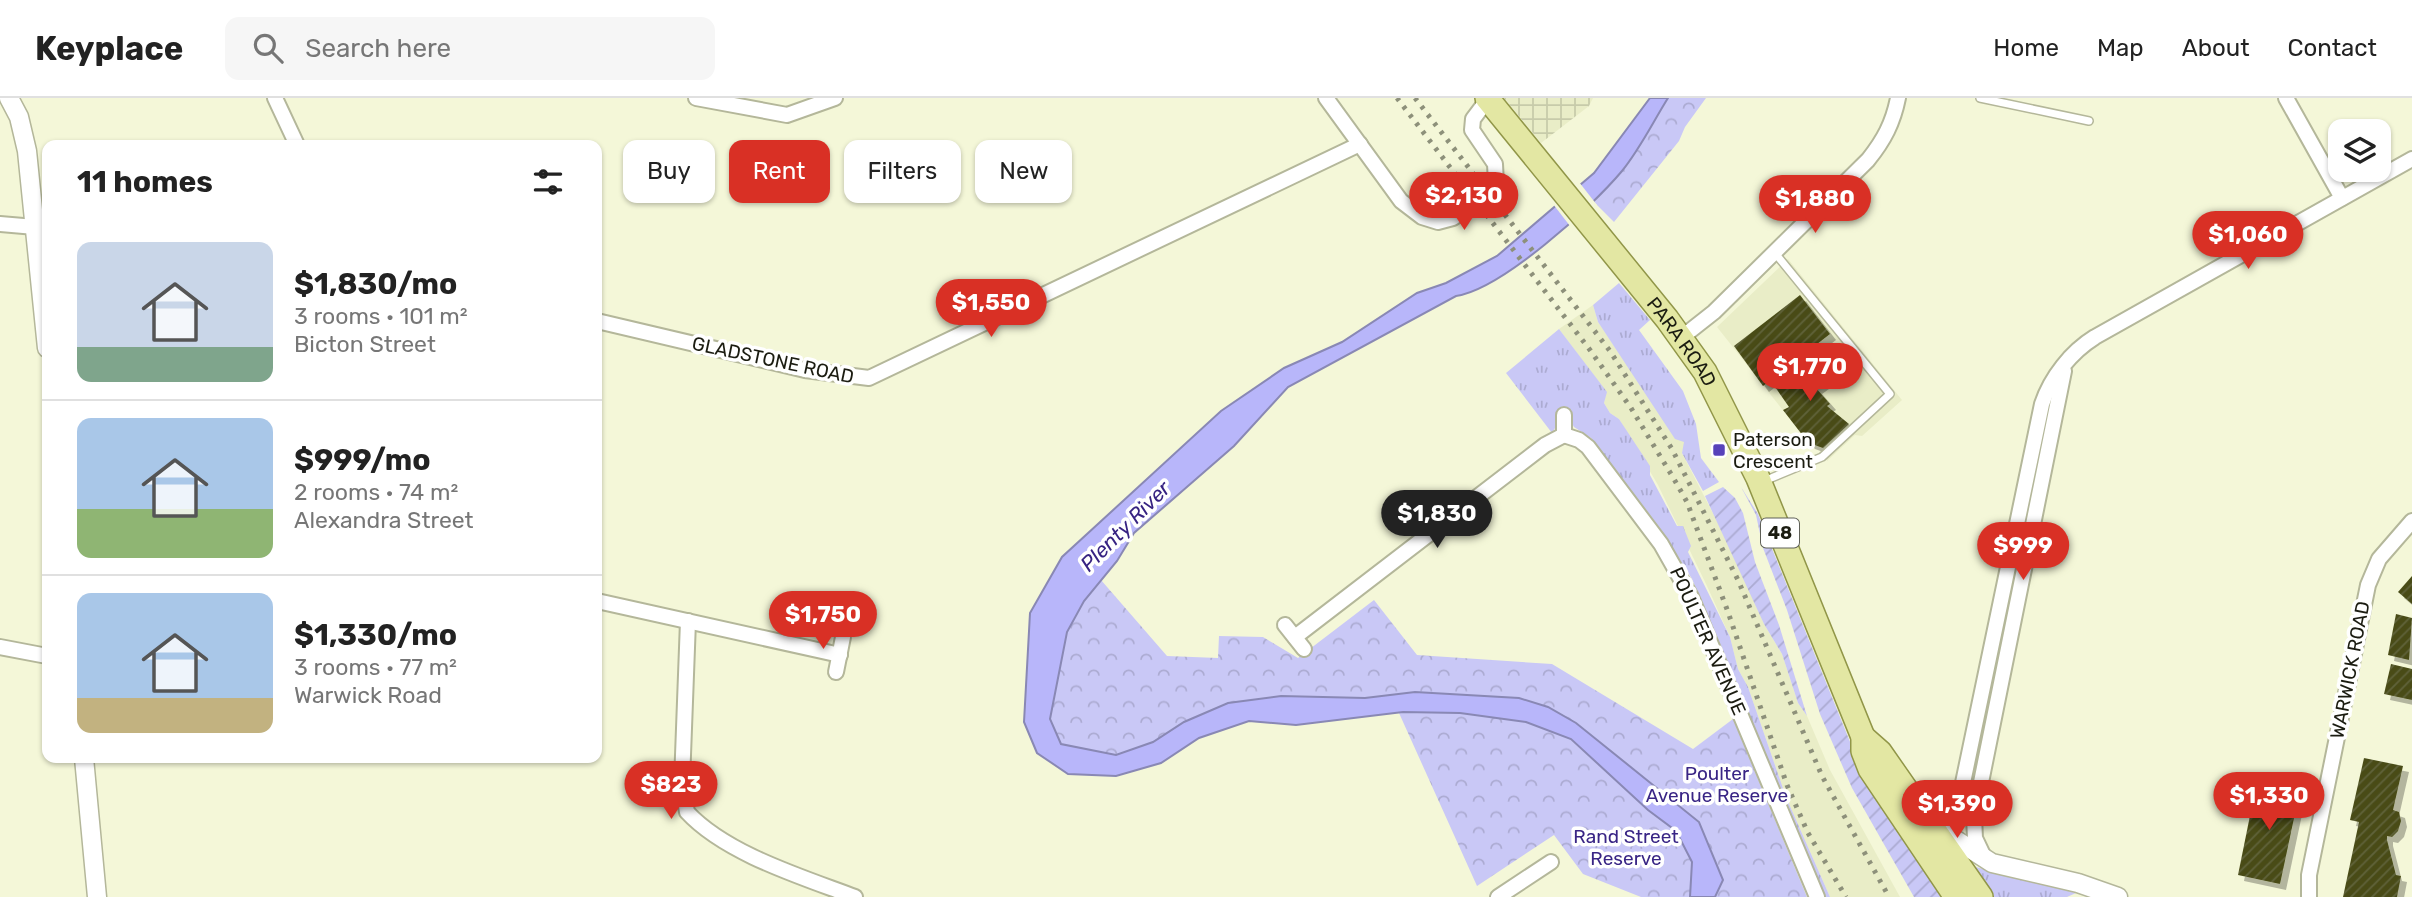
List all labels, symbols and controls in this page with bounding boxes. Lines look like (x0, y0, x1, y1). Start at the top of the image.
search box (225, 17, 715, 80)
text: Keyplace (35, 29, 183, 68)
icon: search (249, 29, 287, 67)
text: Search here (305, 33, 451, 64)
text: Home (1993, 34, 2059, 62)
text: Map (2097, 34, 2144, 62)
text: About (2182, 34, 2250, 62)
text: Contact (2288, 34, 2377, 62)
map controls (2328, 119, 2391, 182)
button: layers (2328, 119, 2391, 182)
chip: Buy (623, 140, 715, 203)
chip: Rent (729, 140, 830, 203)
chip: Filters (844, 140, 961, 203)
chip: New (975, 140, 1072, 203)
icon: filters (529, 163, 567, 201)
text: 11 homes (77, 164, 213, 200)
pin: $2,130 (1407, 172, 1521, 232)
pin: $1,880 (1758, 176, 1872, 235)
text: $2,130 (1425, 181, 1503, 209)
text: $1,880 (1775, 184, 1855, 212)
pin: $1,060 (2191, 212, 2305, 271)
text: $1,060 (2208, 220, 2288, 248)
text: $1,830/mo (294, 266, 457, 302)
icon: home (133, 270, 217, 354)
pin: $1,550 (934, 280, 1048, 339)
text: $1,550 (952, 288, 1030, 316)
street label: PARA ROAD (1642, 292, 1722, 390)
text: 3 rooms · 101 m² (294, 302, 468, 330)
text: Bicton Street (294, 330, 436, 358)
street label: GLADSTONE ROAD (690, 332, 856, 388)
pin: $1,770 (1753, 344, 1867, 403)
text: $1,770 (1773, 352, 1847, 380)
place label: Paterson Crescent (1733, 428, 1814, 473)
text: $999/mo (294, 442, 431, 478)
marker: Paterson Crescent (1711, 442, 1727, 458)
icon: home (133, 446, 217, 530)
water label: Plenty River (1075, 475, 1176, 576)
text: 2 rooms · 74 m² (294, 478, 458, 506)
pin: $1,830 (1380, 490, 1494, 550)
text: $1,830 (1397, 499, 1477, 527)
text: Alexandra Street (294, 506, 474, 534)
road number: 48 (1761, 519, 1799, 548)
pin: $999 (1982, 522, 2064, 582)
text: $999 (1993, 531, 2053, 559)
street label: POULTER AVENUE (1665, 563, 1751, 719)
pin: $1,750 (766, 592, 880, 651)
street label: WARWICK ROAD (2325, 599, 2375, 741)
text: $1,750 (785, 600, 861, 628)
text: $1,330/mo (294, 617, 457, 653)
icon: home (133, 621, 217, 705)
text: 3 rooms · 77 m² (294, 653, 457, 681)
text: Warwick Road (294, 681, 442, 709)
pin: $823 (630, 762, 712, 821)
park label: Poulter Avenue Reserve (1646, 762, 1788, 807)
text: $823 (640, 770, 702, 798)
pin: $1,330 (2212, 772, 2326, 832)
pin: $1,390 (1900, 780, 2014, 840)
text: $1,330 (2229, 781, 2309, 809)
text: $1,390 (1918, 789, 1996, 817)
park label: Rand Street Reserve (1573, 825, 1679, 870)

